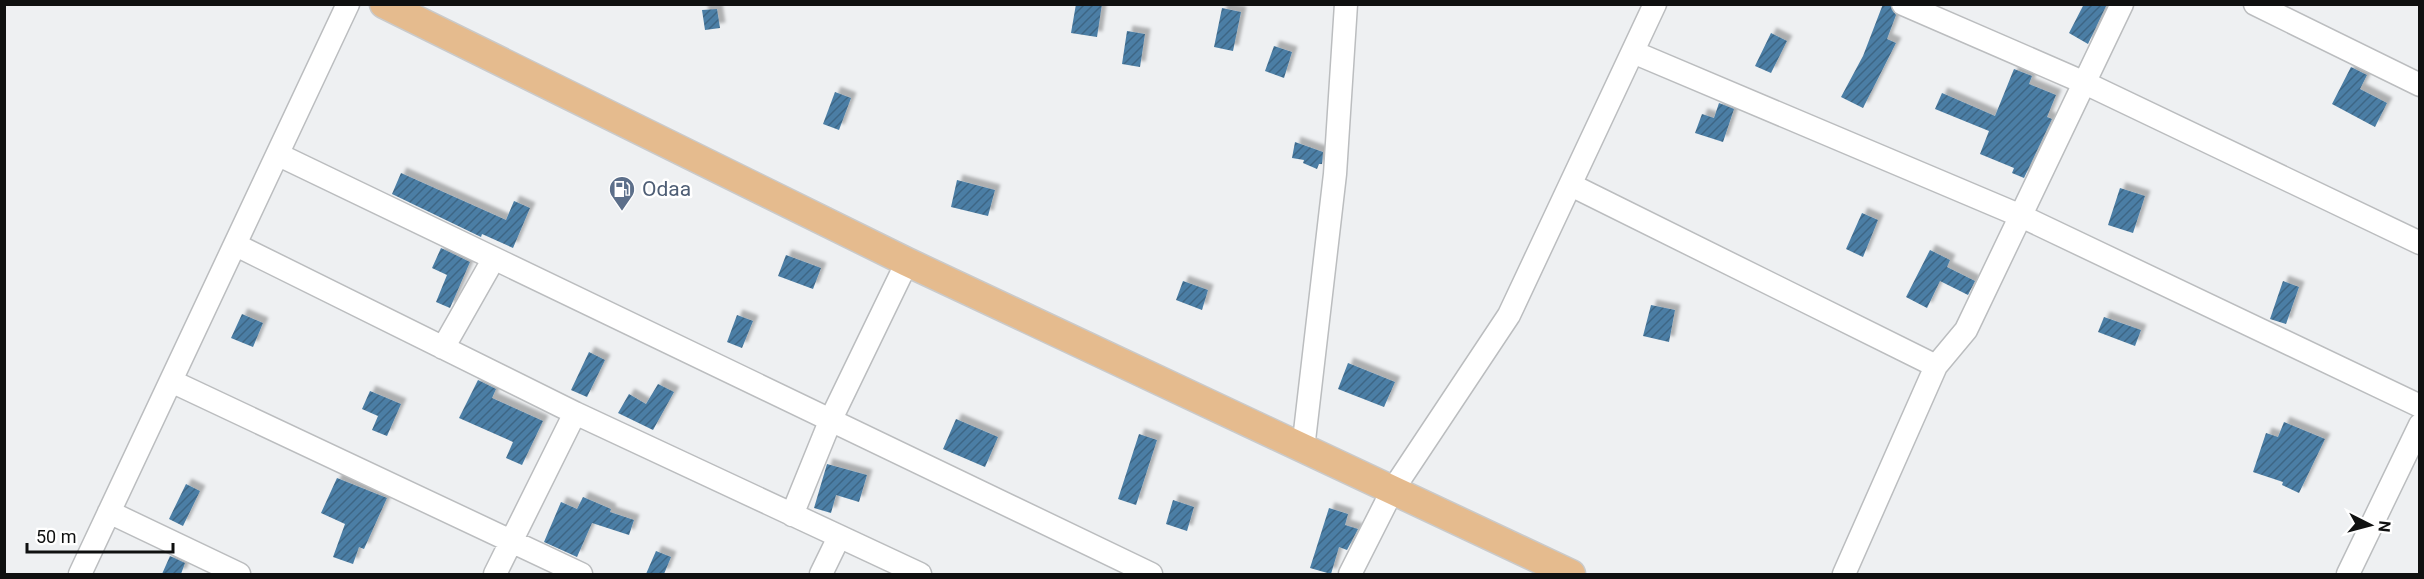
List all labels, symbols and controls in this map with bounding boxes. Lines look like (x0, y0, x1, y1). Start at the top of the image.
fuel station icon: Odaa (607, 174, 637, 212)
place label: Odaa (642, 177, 691, 201)
north arrow (2340, 495, 2400, 555)
scale bar (27, 516, 172, 554)
text: N (2374, 520, 2394, 533)
text: 50 m (36, 526, 76, 547)

